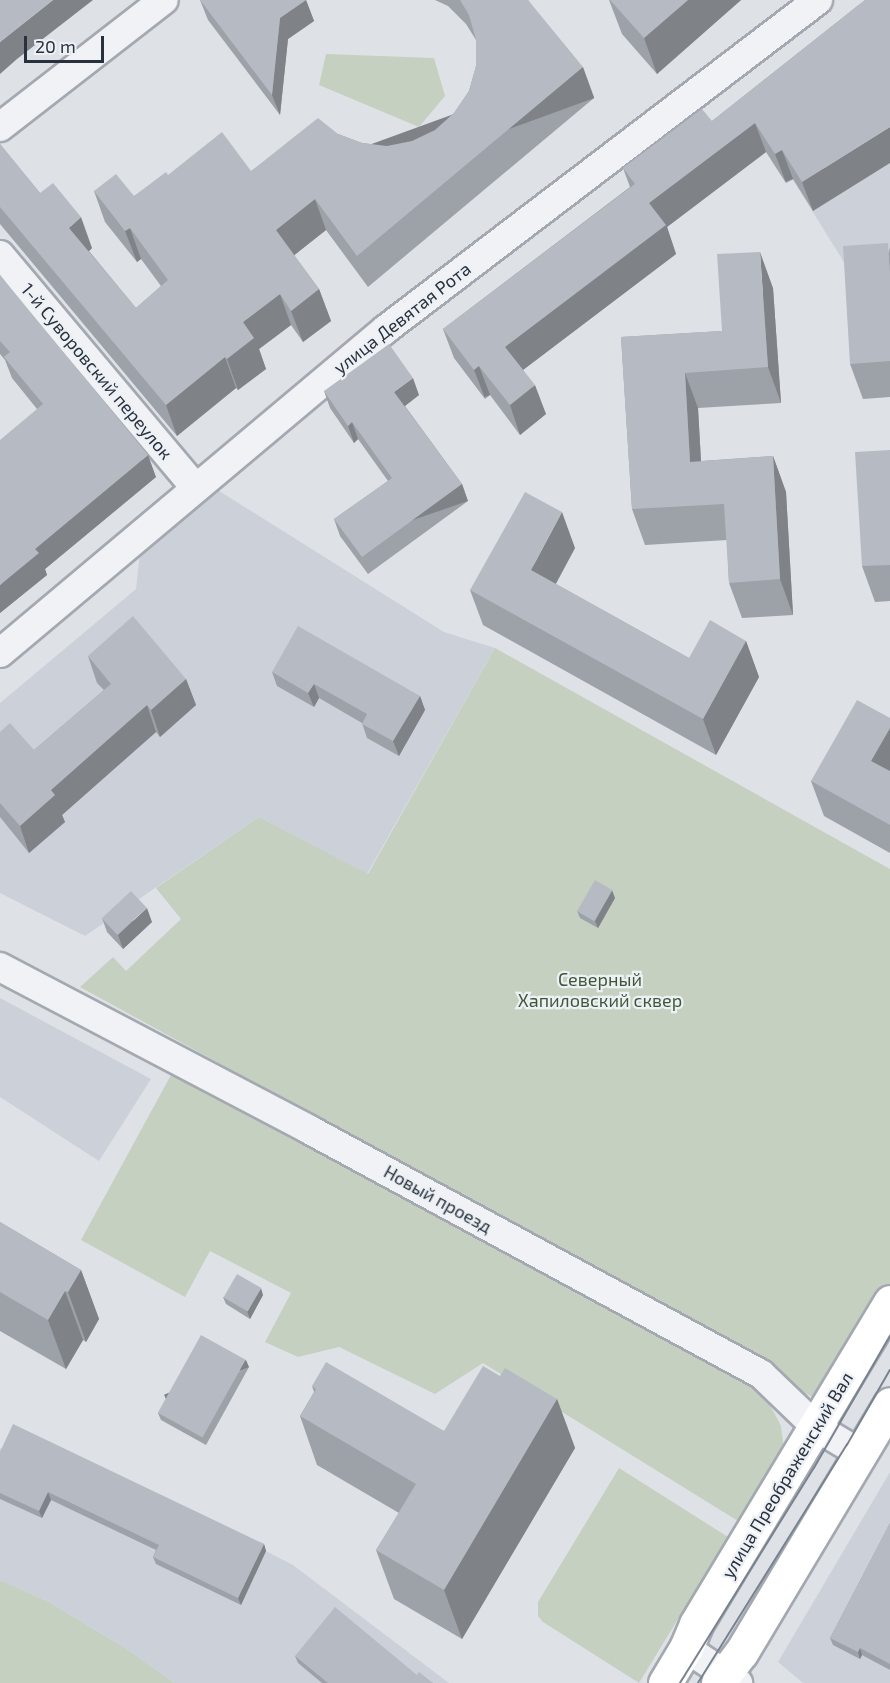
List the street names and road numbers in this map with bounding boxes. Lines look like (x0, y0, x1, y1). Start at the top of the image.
street label: улица Девятая Рота (329, 258, 475, 378)
street label: 1-й Суворовский переулок (17, 279, 177, 463)
street label: Новый проезд (380, 1160, 496, 1238)
street label: улица Преображенский Вал (717, 1368, 857, 1582)

